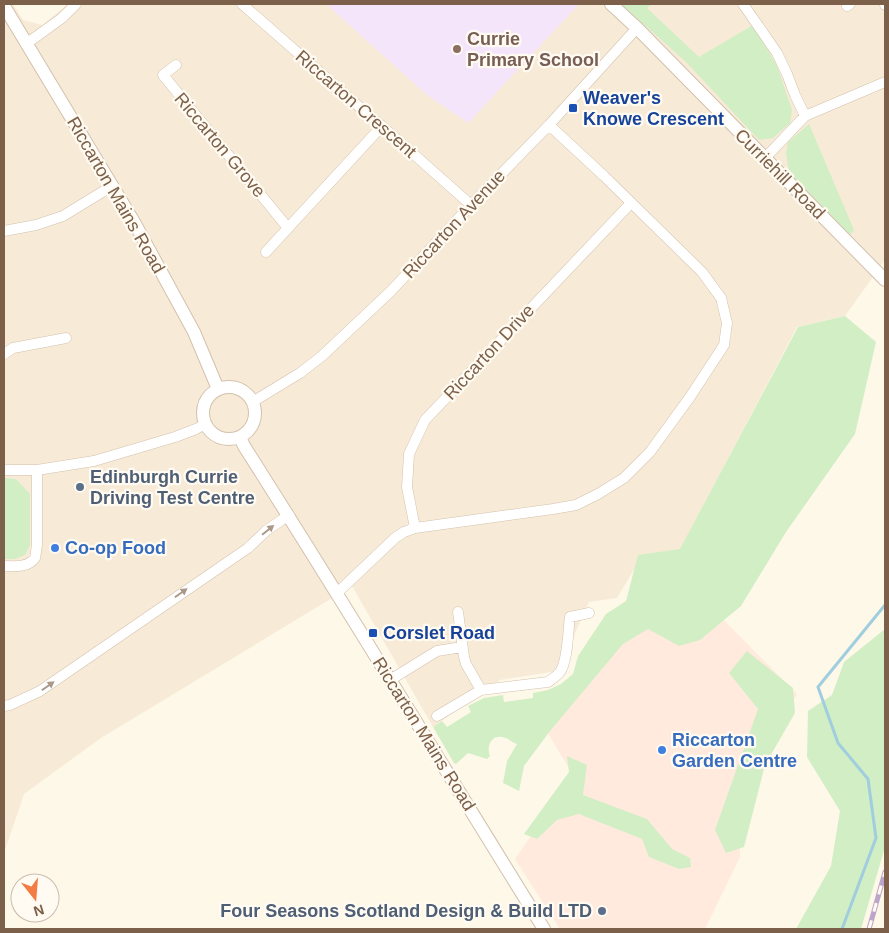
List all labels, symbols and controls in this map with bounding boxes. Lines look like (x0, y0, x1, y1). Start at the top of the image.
place label: Currie Primary School (467, 29, 599, 70)
marker: Currie Primary School (451, 43, 463, 55)
street label: Riccarton Crescent (292, 46, 420, 162)
place label: Weaver's Knowe Crescent (583, 88, 724, 129)
street label: Riccarton Grove (171, 89, 269, 201)
marker: Weaver's Knowe Crescent (567, 102, 579, 114)
street label: Riccarton Mains Road (63, 113, 169, 277)
street label: Curriehill Road (731, 125, 829, 223)
street label: Riccarton Avenue (399, 166, 509, 282)
street label: Riccarton Drive (440, 300, 538, 404)
place label: Edinburgh Currie Driving Test Centre (90, 467, 255, 508)
marker: Edinburgh Currie Driving Test Centre (74, 481, 86, 493)
one-way arrow (261, 525, 274, 536)
place label: Co-op Food (65, 538, 166, 558)
marker: Co-op Food (49, 542, 61, 554)
one-way arrow (175, 589, 188, 598)
place label: Corslet Road (383, 623, 495, 643)
marker: Corslet Road (367, 627, 379, 639)
street label: Riccarton Mains Road (369, 654, 479, 814)
one-way arrow (41, 681, 54, 691)
place label: Riccarton Garden Centre (672, 730, 797, 771)
marker: Riccarton Garden Centre (656, 744, 668, 756)
north arrow (10, 873, 60, 923)
text: N (32, 901, 46, 920)
place label: Four Seasons Scotland Design & Build LTD (220, 901, 592, 921)
marker: Four Seasons Scotland Design & Build LTD (596, 905, 608, 917)

